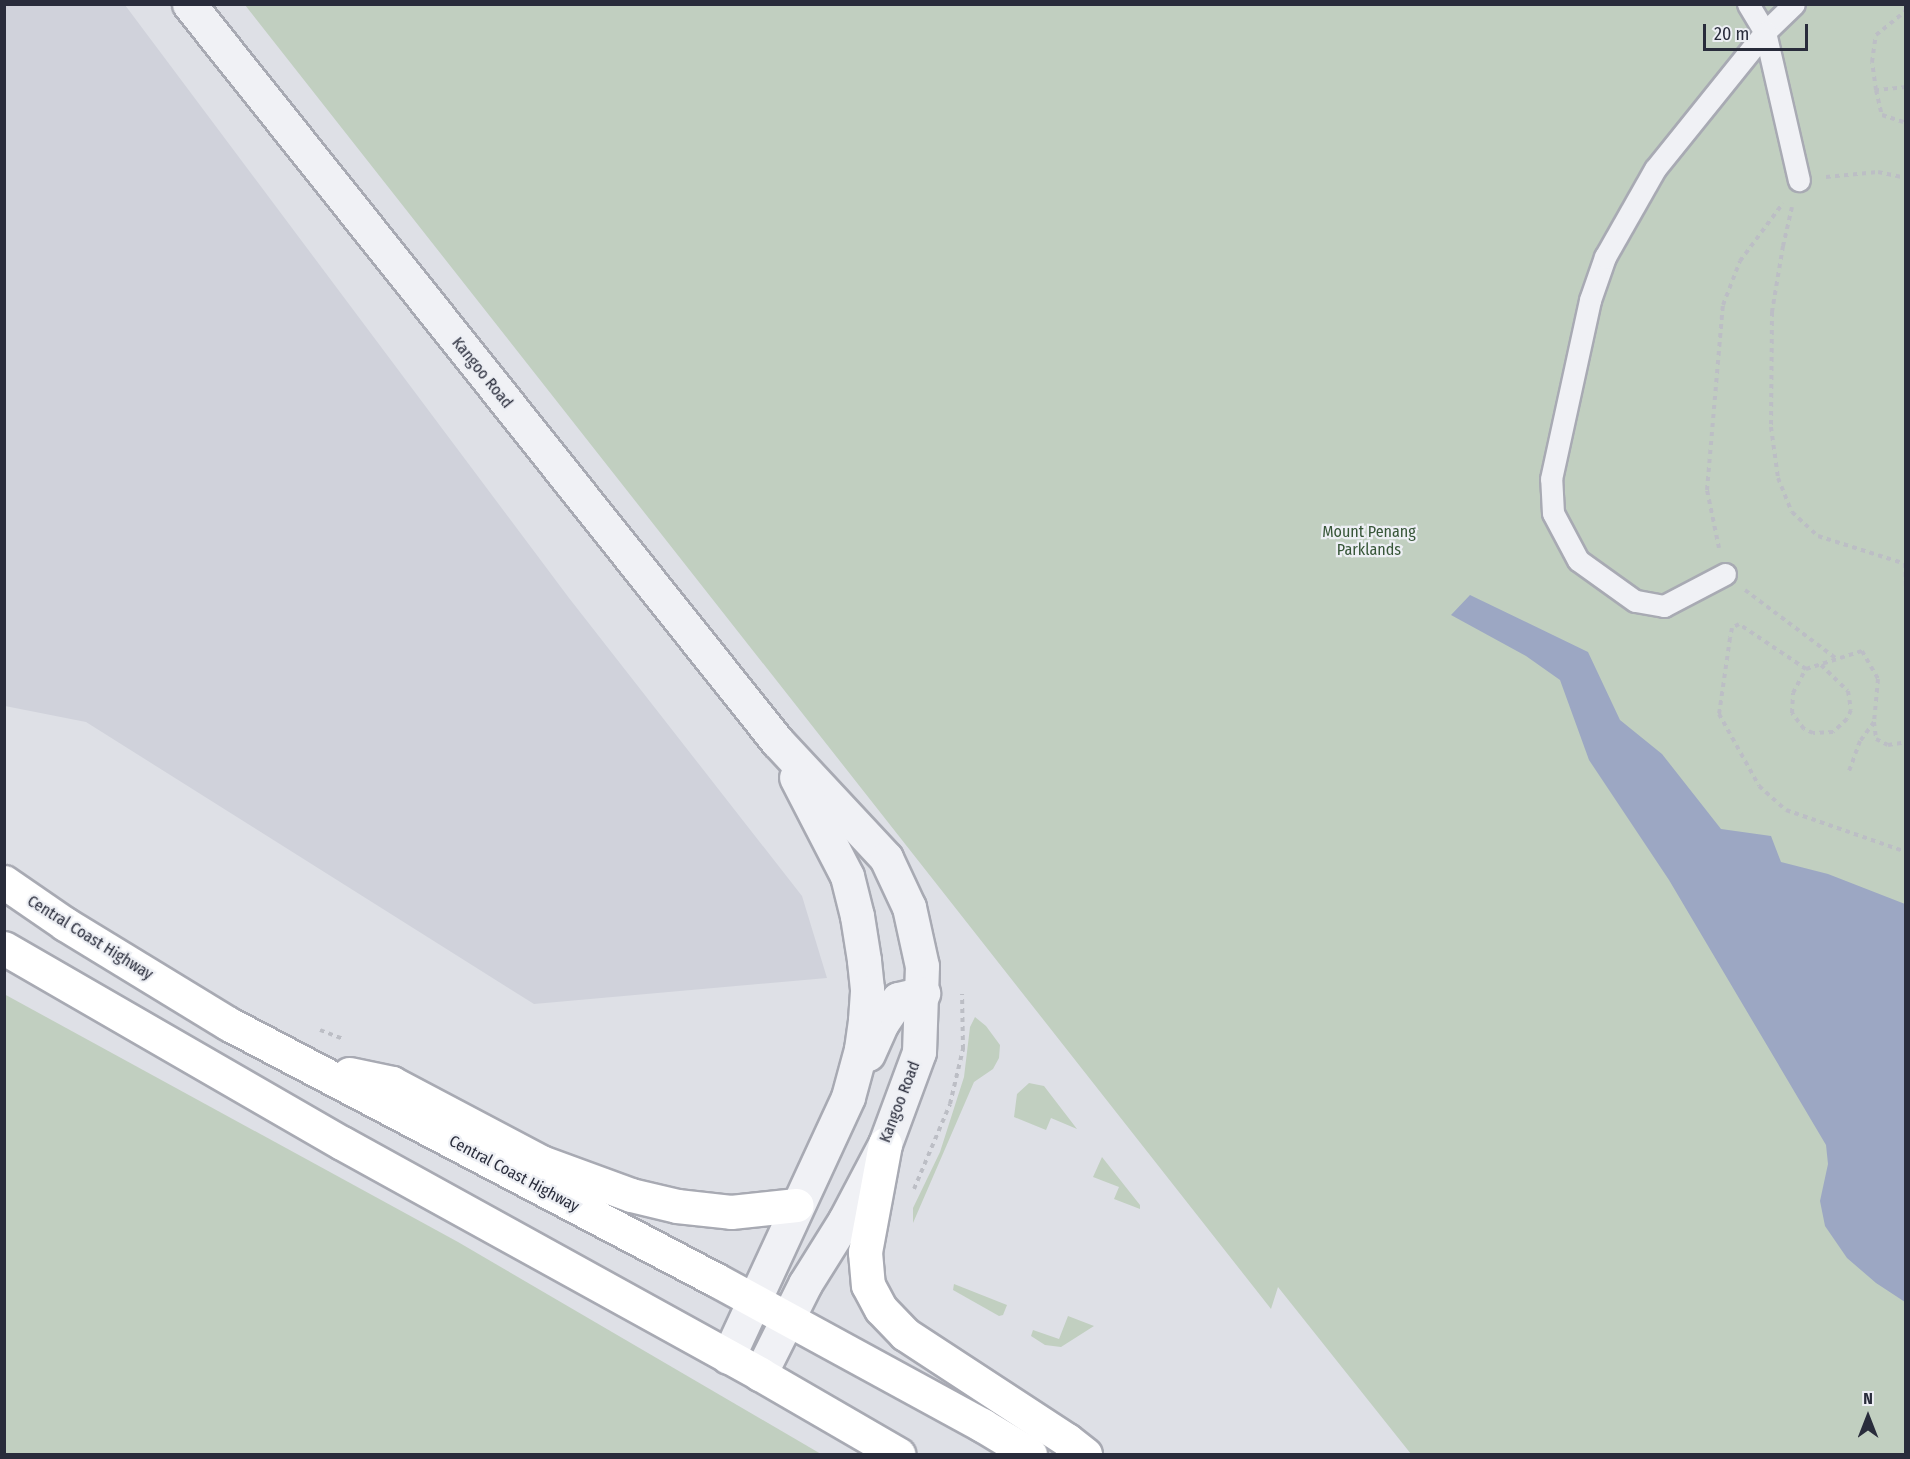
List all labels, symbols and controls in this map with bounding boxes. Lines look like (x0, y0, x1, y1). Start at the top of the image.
scale bar (1706, 12, 1811, 50)
text: 20 m (1714, 23, 1749, 45)
street label: Kangoo Road (448, 334, 516, 412)
park label: Mount Penang Parklands (1322, 522, 1416, 560)
street label: Central Coast Highway (24, 892, 156, 984)
street label: Kangoo Road (876, 1059, 924, 1145)
street label: Central Coast Highway (446, 1132, 582, 1216)
north arrow (1838, 1387, 1898, 1447)
text: N (1863, 1389, 1873, 1408)

